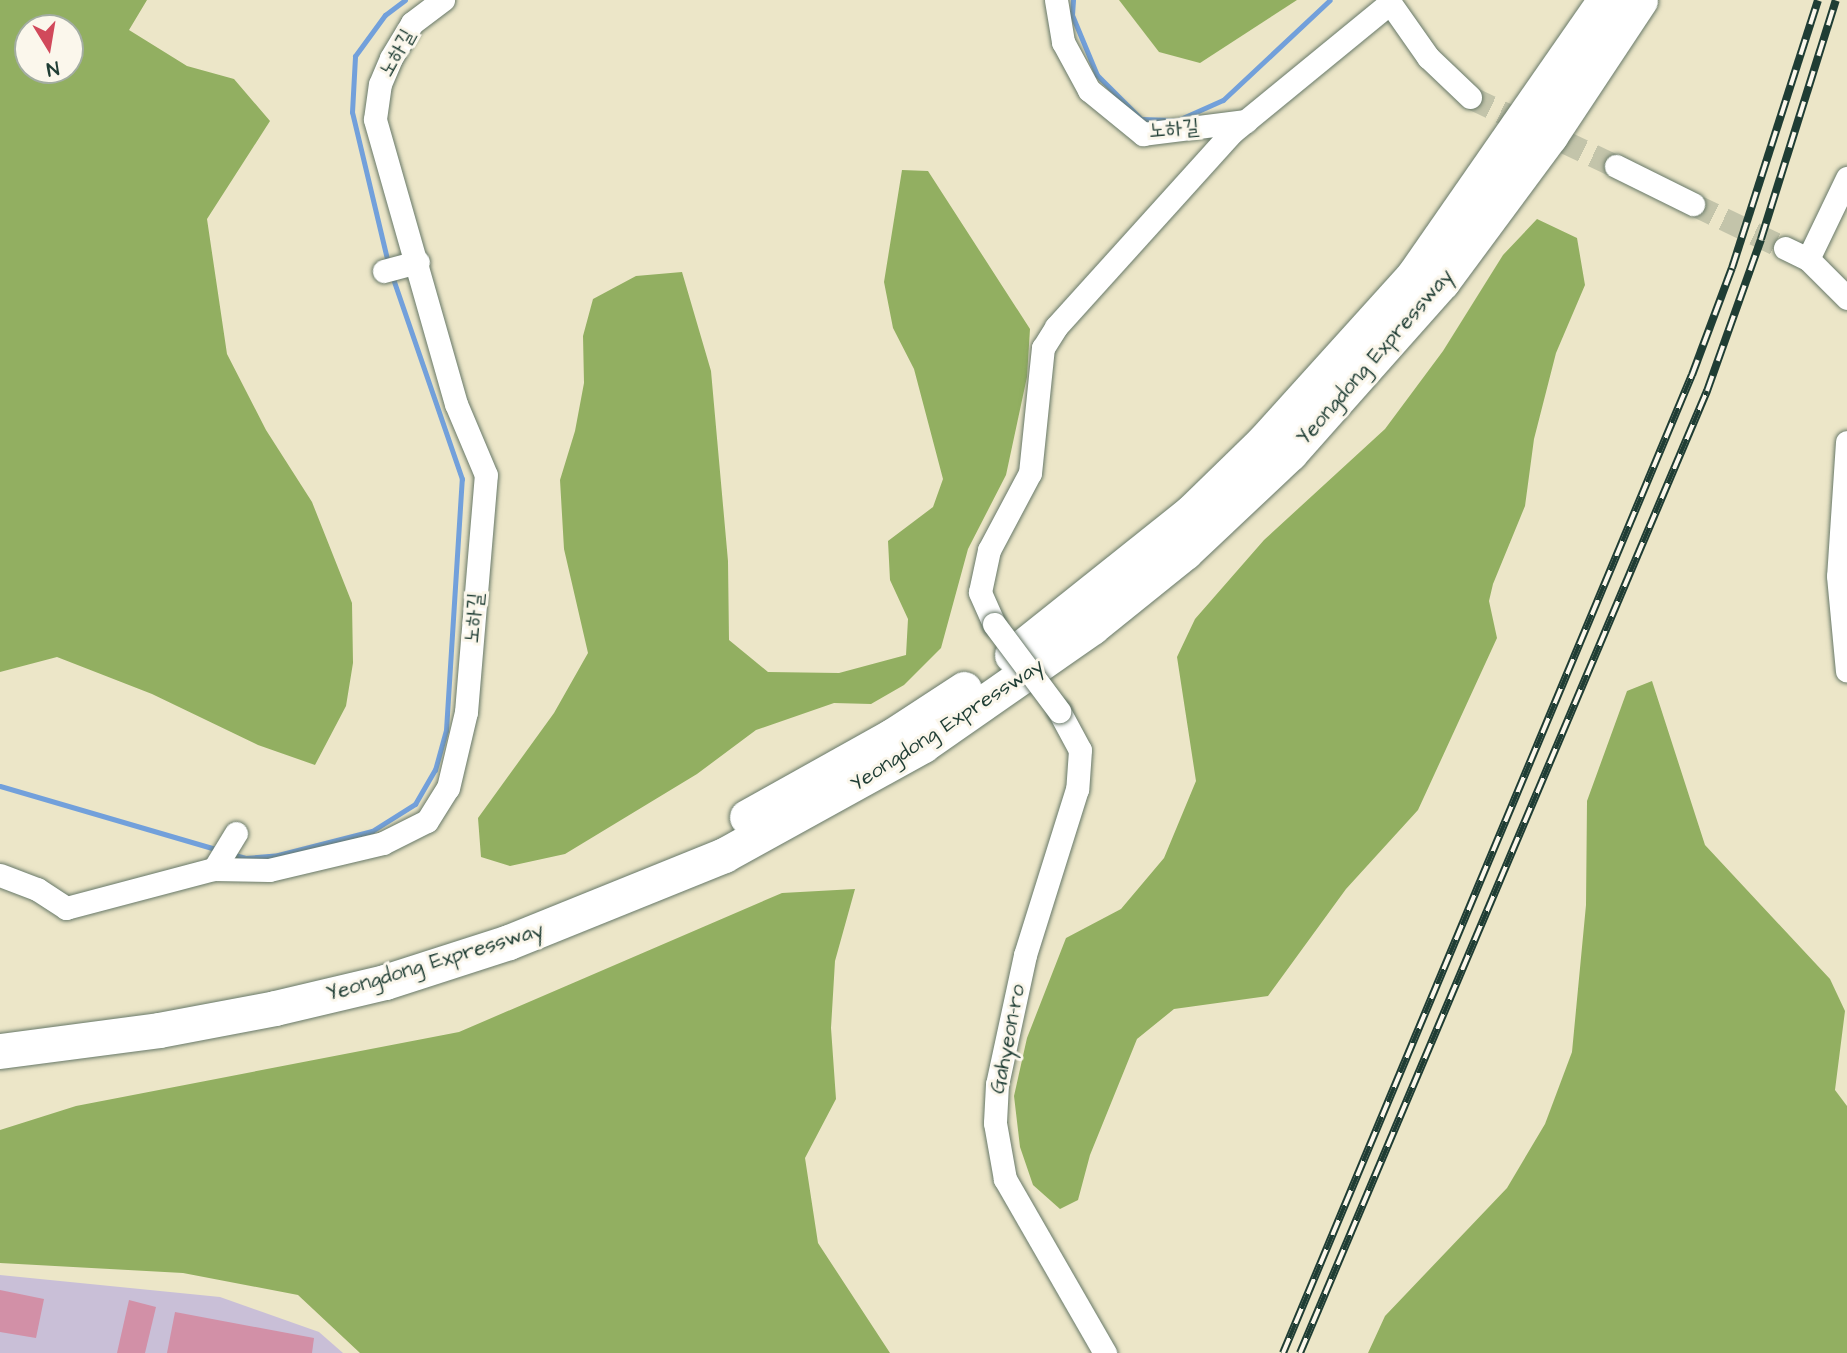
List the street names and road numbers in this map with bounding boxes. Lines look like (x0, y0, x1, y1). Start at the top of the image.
street label: 노하길 (374, 25, 420, 81)
street label: 노하길 (1148, 114, 1200, 144)
street label: Yeongdong Expressway (1292, 264, 1458, 450)
street label: 노하길 (459, 592, 489, 644)
street label: Yeongdong Expressway (846, 653, 1048, 797)
street label: Yeongdong Expressway (324, 917, 546, 1007)
street label: Gahyeon-ro (985, 982, 1031, 1096)

